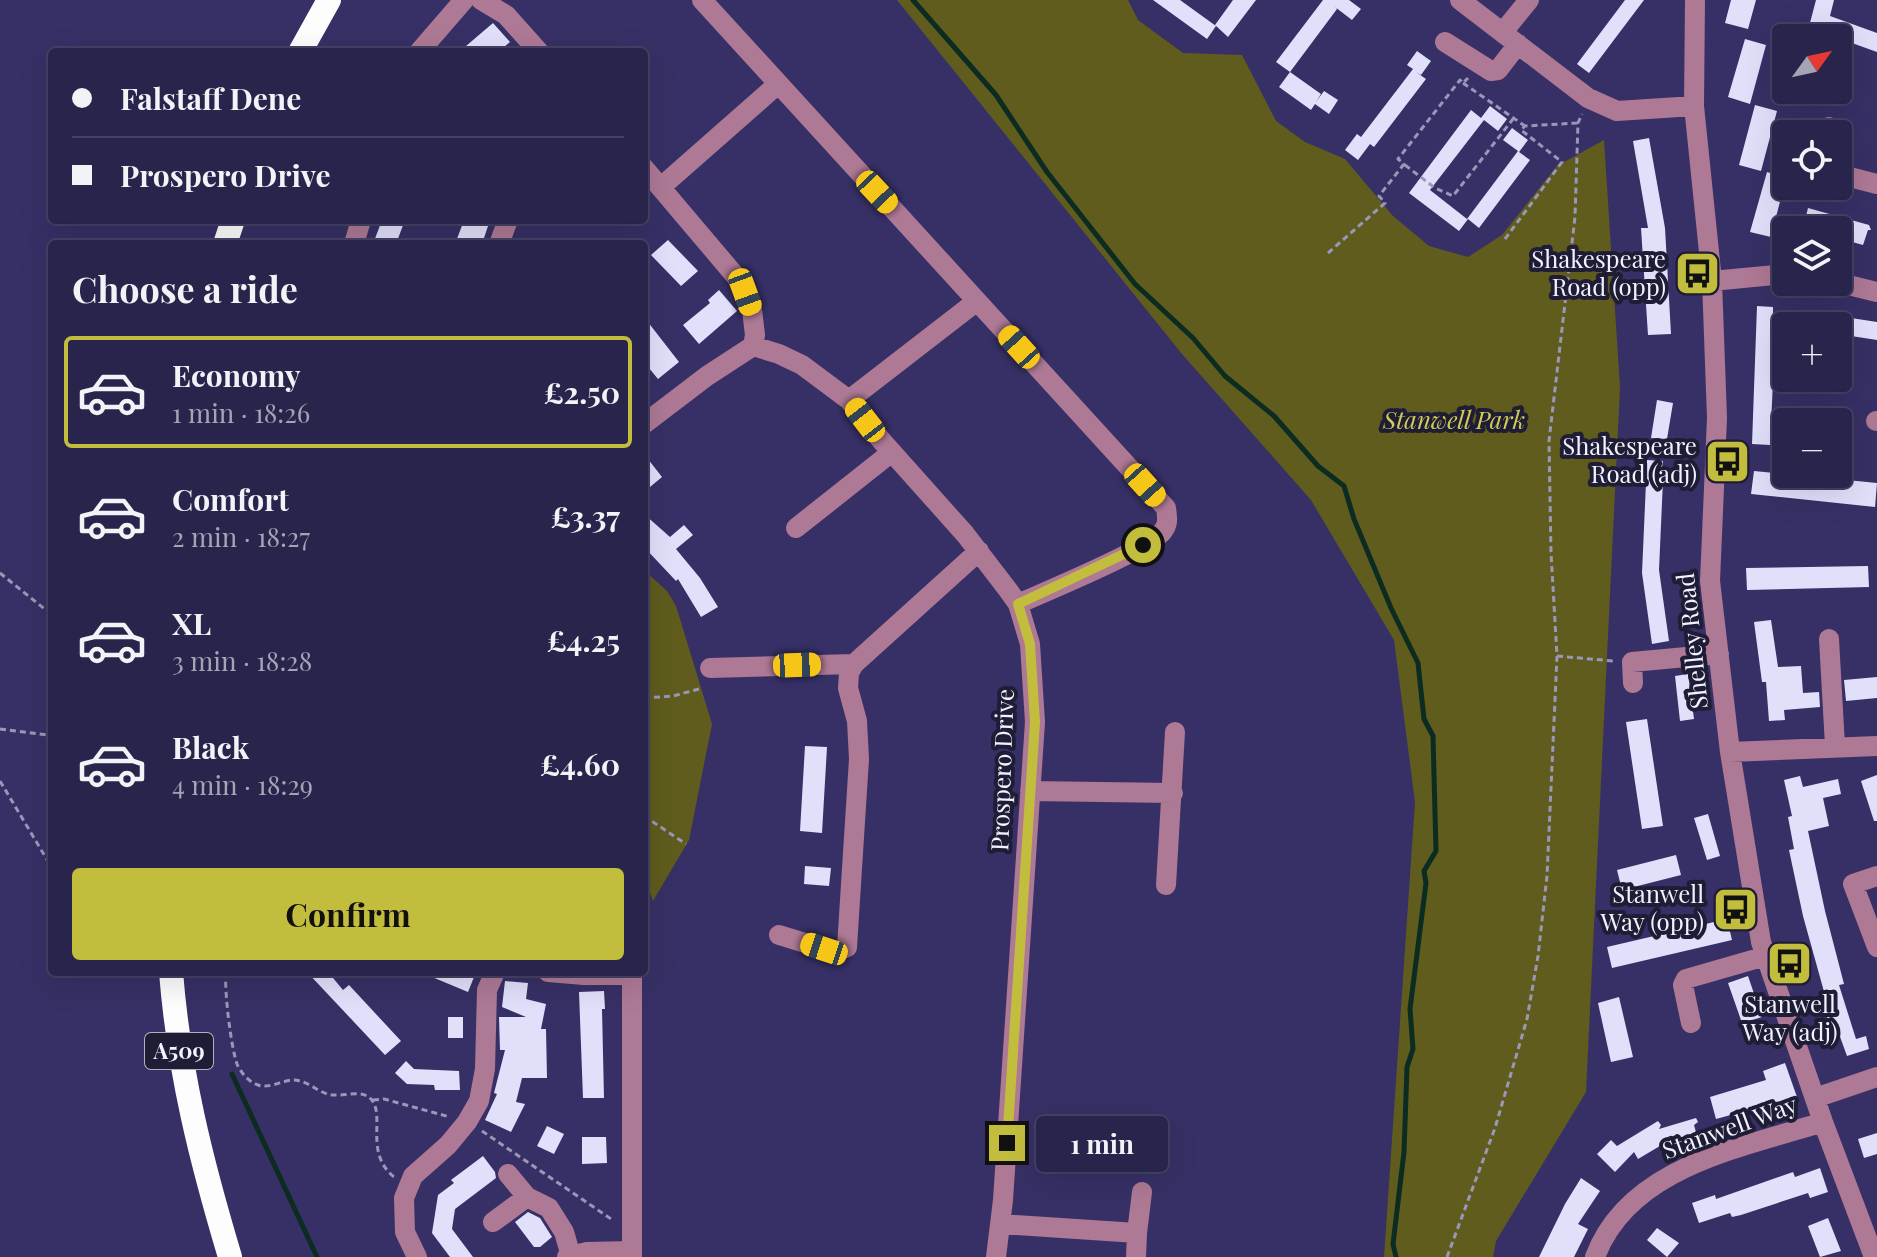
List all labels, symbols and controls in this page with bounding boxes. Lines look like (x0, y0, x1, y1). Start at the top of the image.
north arrow (1772, 24, 1852, 104)
map controls (1772, 24, 1852, 488)
text: Falstaff Dene (120, 78, 301, 118)
button: locate (1772, 120, 1852, 200)
text: Prospero Drive (120, 155, 331, 195)
car (852, 166, 902, 218)
button: layers (1772, 216, 1852, 296)
place label: Shakespeare Road (opp) (1531, 242, 1666, 302)
bus stop icon: Shakespeare Road (opp) (1673, 250, 1721, 298)
text: Choose a ride (72, 264, 298, 312)
car (726, 265, 764, 319)
button: + (1772, 312, 1852, 392)
car (994, 321, 1044, 373)
text: Economy (172, 355, 301, 395)
icon: car (76, 356, 148, 428)
text: £2.50 (544, 372, 620, 412)
car (841, 394, 889, 446)
text: 1 min · 18:26 (172, 395, 310, 430)
park label: Stanwell Park (1382, 403, 1525, 435)
button: − (1772, 408, 1852, 488)
place label: Shakespeare Road (adj) (1562, 429, 1697, 489)
bus stop icon: Shakespeare Road (adj) (1704, 437, 1752, 485)
car (1120, 459, 1170, 511)
text: Comfort (172, 479, 289, 519)
icon: car (76, 480, 148, 552)
text: £3.37 (551, 496, 620, 536)
text: 2 min · 18:27 (172, 519, 310, 554)
route start (1125, 527, 1161, 563)
street label: Shelley Road (1668, 572, 1714, 711)
text: XL (172, 603, 211, 643)
icon: car (76, 604, 148, 676)
text: £4.25 (547, 620, 620, 660)
text: 3 min · 18:28 (172, 643, 312, 678)
car (773, 652, 821, 678)
street label: Prospero Drive (982, 688, 1020, 852)
text: Black (172, 727, 249, 767)
icon: car (76, 728, 148, 800)
text: £4.60 (540, 744, 620, 784)
text: 4 min · 18:29 (172, 767, 313, 802)
button: Confirm (72, 868, 624, 960)
place label: Stanwell Way (opp) (1599, 877, 1704, 937)
bus stop icon: Stanwell Way (opp) (1711, 885, 1759, 933)
car (797, 930, 851, 968)
bus stop icon: Stanwell Way (adj) (1766, 939, 1814, 987)
place label: Stanwell Way (adj) (1741, 987, 1838, 1047)
road number: A509 (145, 1033, 213, 1069)
street label: Stanwell Way (1657, 1087, 1801, 1165)
callout: 1 min (1035, 1115, 1167, 1171)
route end (989, 1125, 1025, 1161)
text: 1 min (1070, 1126, 1134, 1161)

